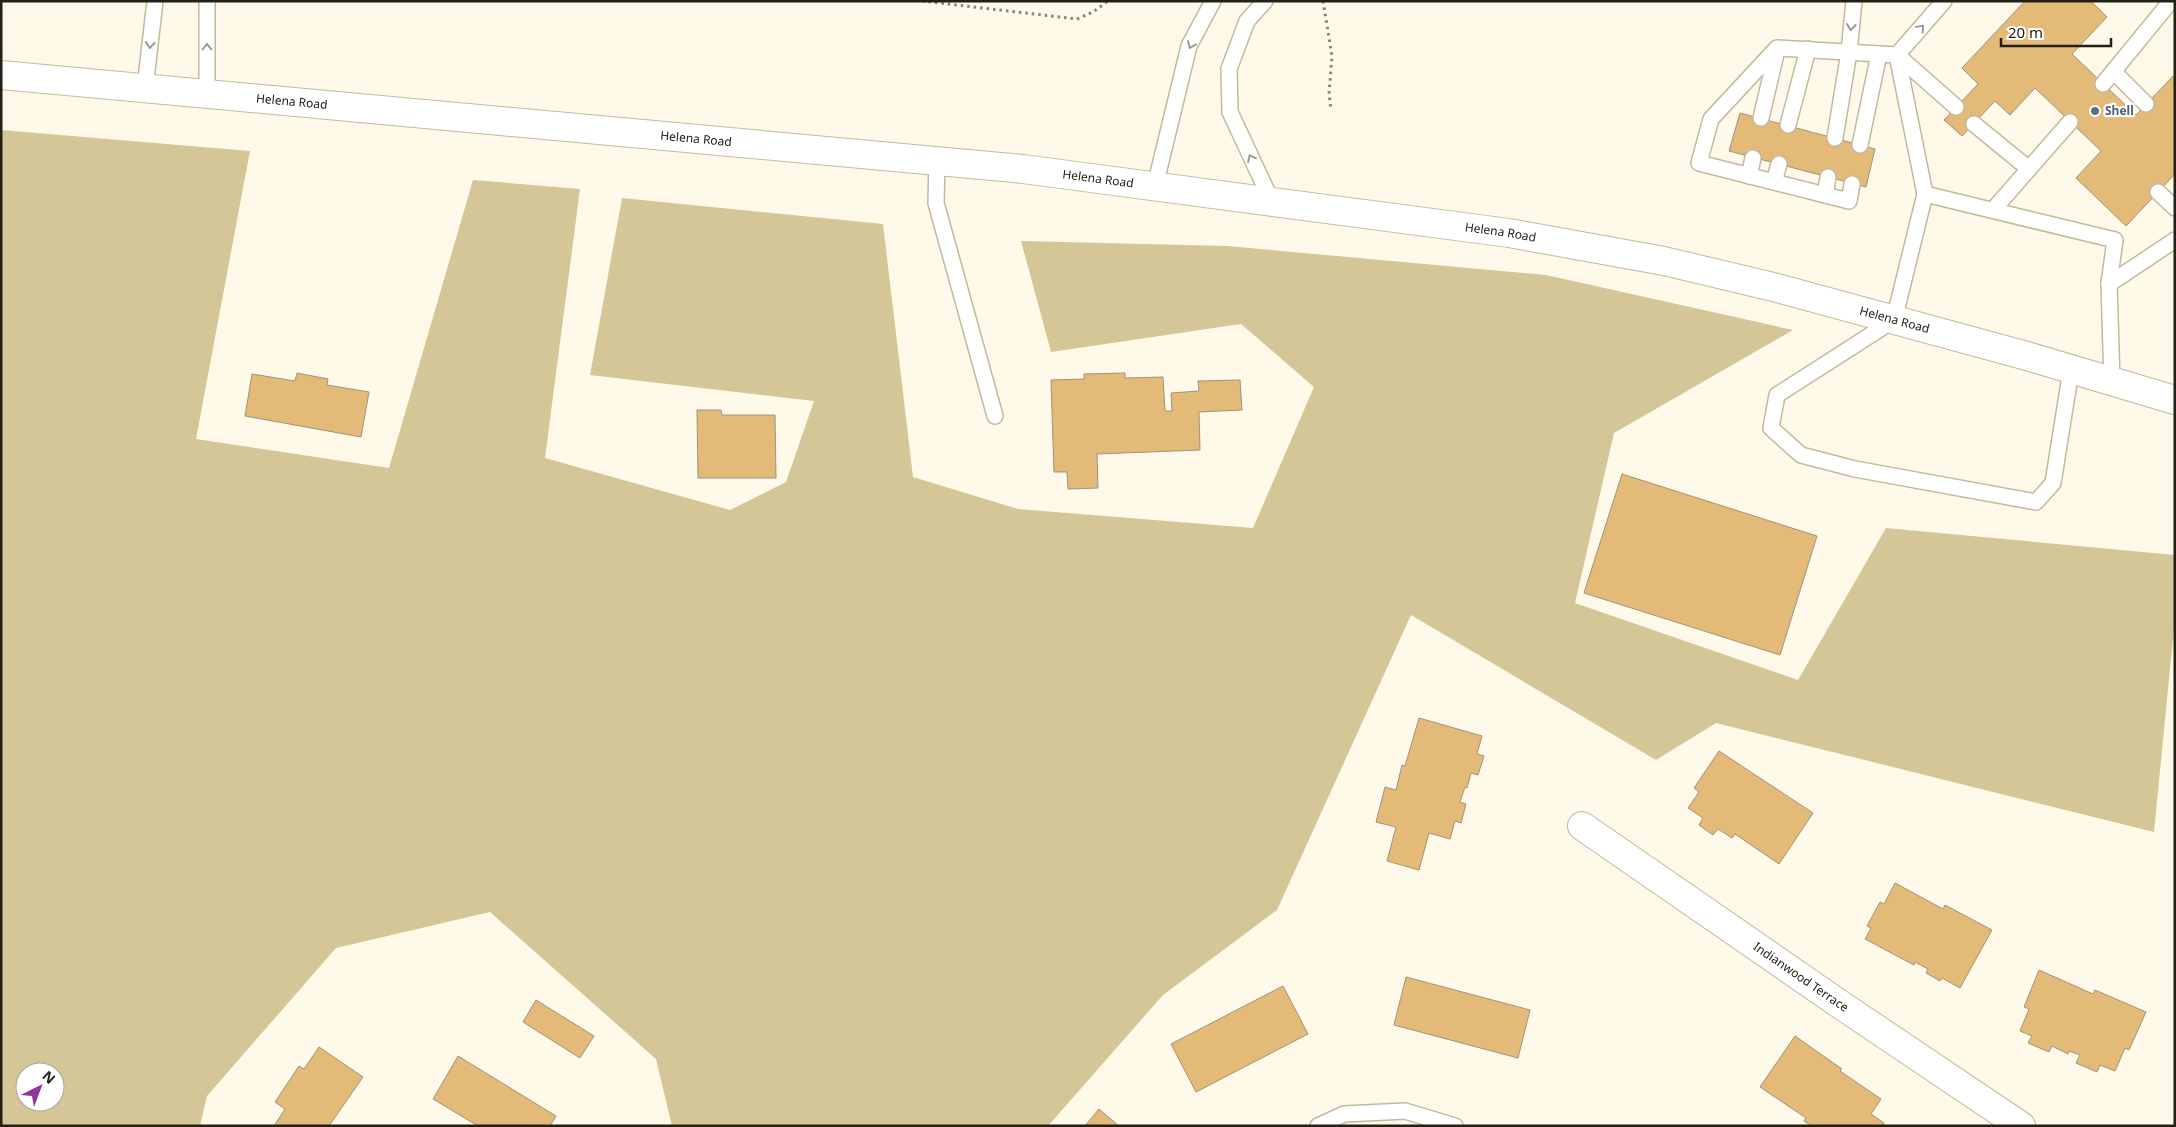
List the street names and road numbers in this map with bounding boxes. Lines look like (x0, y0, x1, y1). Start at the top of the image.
street label: Helena Road (255, 89, 328, 113)
street label: Helena Road (660, 127, 733, 150)
street label: Helena Road (1061, 165, 1135, 191)
street label: Helena Road (1464, 218, 1538, 246)
street label: Helena Road (1858, 302, 1931, 337)
street label: Indianwood Terrace (1750, 938, 1852, 1016)

